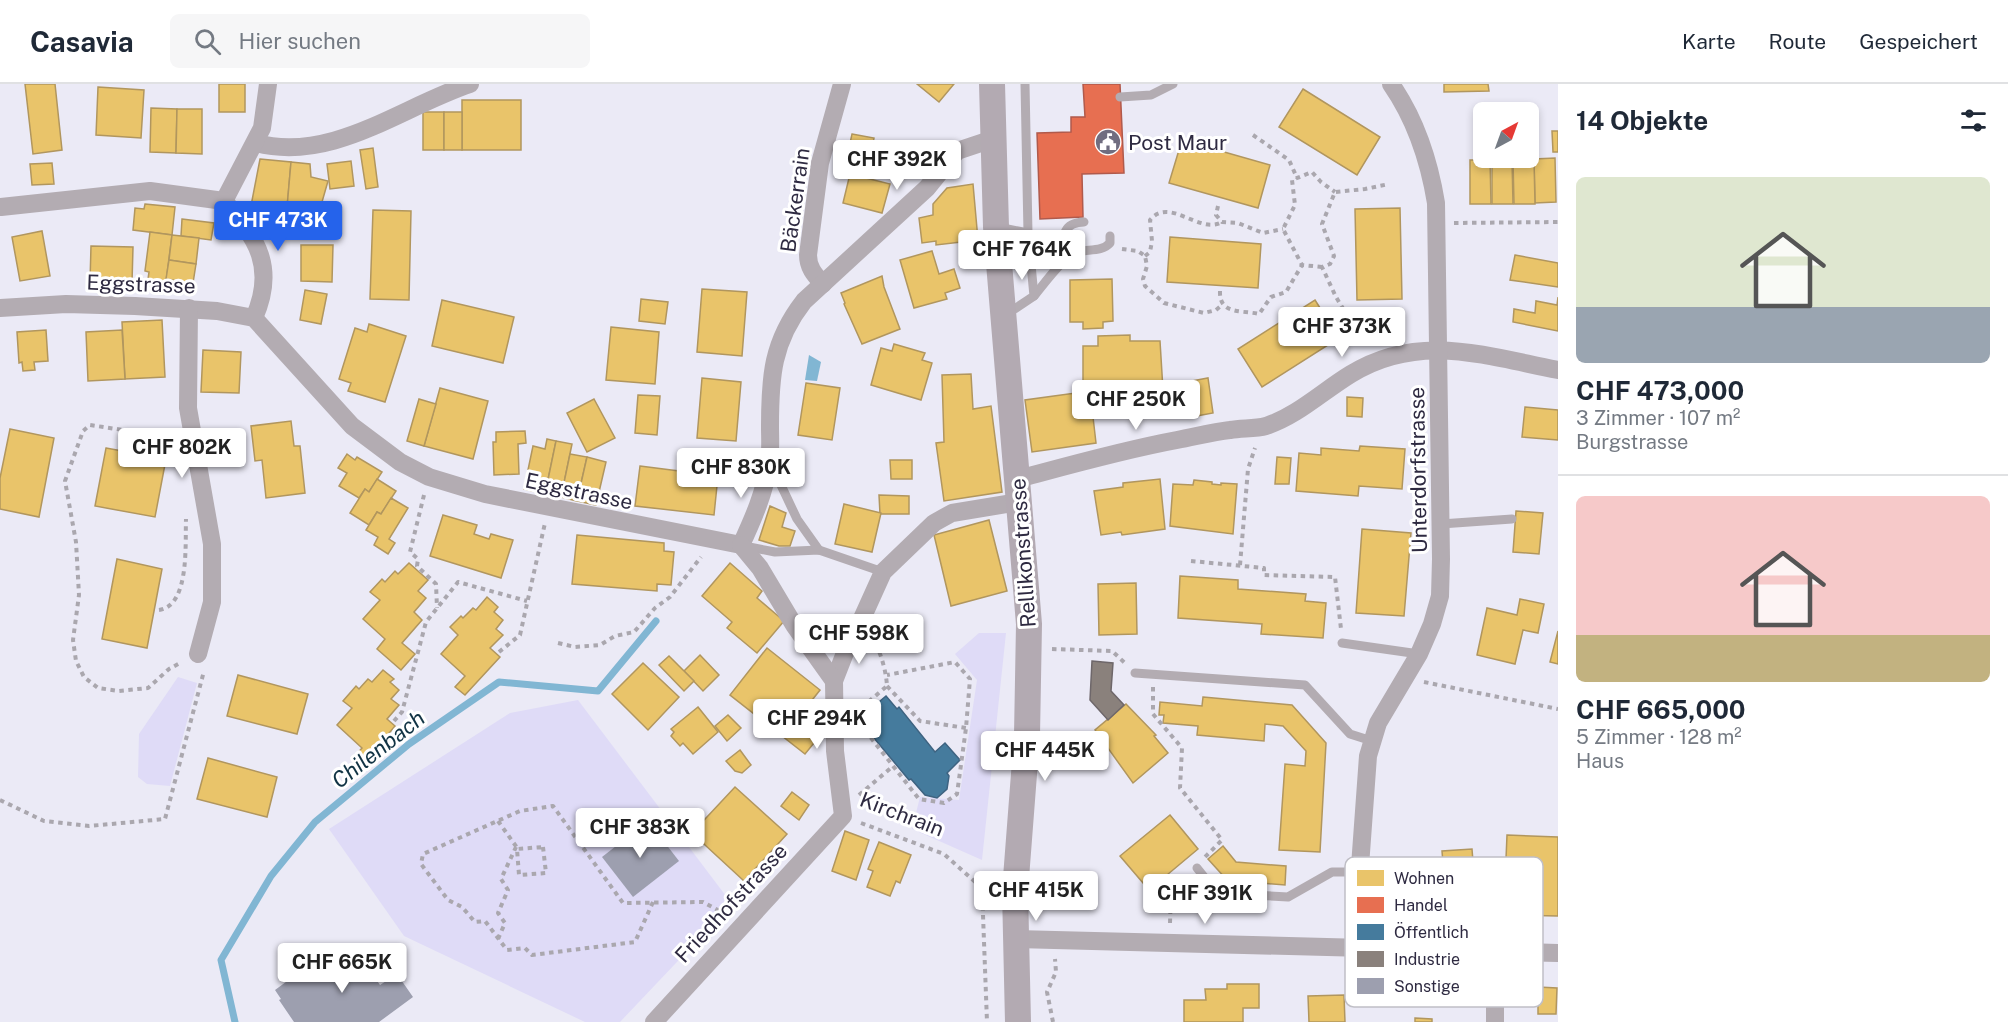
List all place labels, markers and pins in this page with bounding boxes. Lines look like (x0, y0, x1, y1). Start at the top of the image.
public building icon: Post Maur (1093, 127, 1123, 157)
place label: Post Maur (1128, 130, 1227, 155)
pin: CHF 392K (835, 140, 959, 191)
pin: CHF 473K (216, 201, 340, 252)
pin: CHF 764K (960, 230, 1084, 281)
pin: CHF 373K (1280, 307, 1404, 358)
pin: CHF 250K (1074, 380, 1198, 431)
pin: CHF 802K (120, 428, 244, 479)
pin: CHF 830K (679, 448, 803, 499)
pin: CHF 598K (797, 614, 921, 665)
pin: CHF 294K (755, 699, 879, 750)
pin: CHF 445K (983, 731, 1107, 782)
pin: CHF 383K (578, 808, 702, 859)
pin: CHF 415K (974, 871, 1098, 922)
pin: CHF 391K (1143, 874, 1267, 925)
pin: CHF 665K (280, 943, 404, 994)

